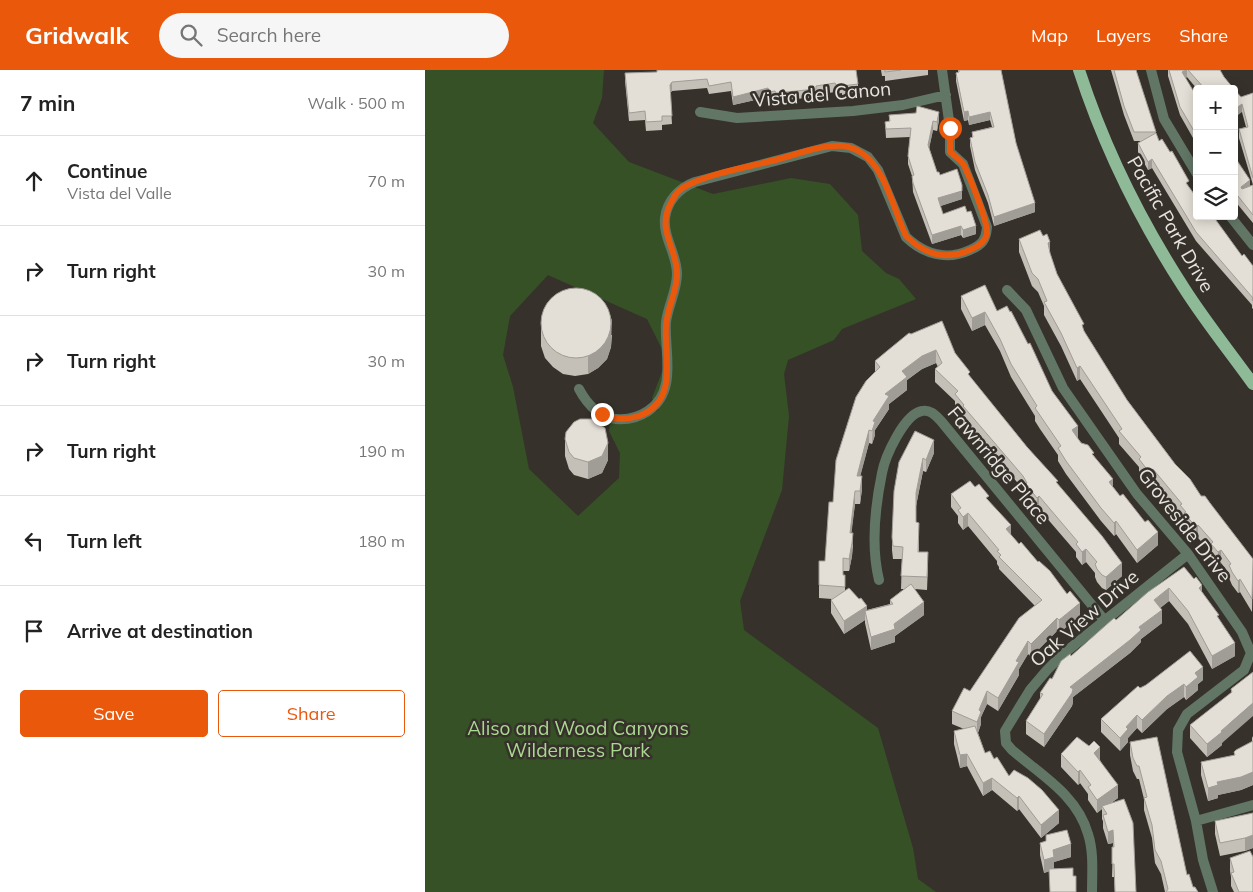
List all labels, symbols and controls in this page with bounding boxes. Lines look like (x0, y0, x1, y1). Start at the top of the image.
search box (159, 13, 509, 58)
text: Gridwalk (25, 20, 129, 50)
icon: search (177, 21, 205, 49)
text: Search here (217, 23, 321, 47)
text: Map (1031, 24, 1068, 47)
text: Layers (1096, 24, 1151, 47)
text: Share (1179, 24, 1228, 47)
street label: Vista del Canon (752, 76, 892, 112)
map controls (1193, 85, 1238, 220)
button: + (1193, 85, 1238, 130)
text: 7 min (20, 90, 75, 116)
text: Walk · 500 m (307, 93, 405, 113)
route start (939, 117, 962, 140)
button: − (1193, 130, 1238, 175)
street label: Pacific Park Drive (1122, 152, 1220, 296)
text: Continue (67, 159, 147, 183)
icon: ahead (20, 167, 48, 195)
text: 70 m (368, 171, 405, 191)
button: layers (1193, 175, 1238, 220)
text: Vista del Valle (67, 183, 172, 203)
icon: right (20, 257, 48, 285)
text: Turn right (67, 259, 156, 283)
text: 30 m (368, 261, 405, 281)
icon: right (20, 347, 48, 375)
text: Turn right (67, 349, 156, 373)
text: 30 m (368, 351, 405, 371)
street label: Fawnridge Place (943, 401, 1055, 529)
route end (591, 403, 614, 426)
icon: right (20, 437, 48, 465)
text: Turn right (67, 439, 156, 463)
text: 190 m (358, 441, 405, 461)
street label: Groveside Drive (1133, 463, 1237, 587)
icon: left (20, 527, 48, 555)
text: Turn left (67, 529, 142, 553)
text: 180 m (358, 531, 405, 551)
street label: Oak View Drive (1025, 564, 1143, 672)
icon: arrive (20, 617, 48, 645)
text: Arrive at destination (67, 619, 253, 643)
button: Save (20, 690, 208, 737)
button: Share (218, 690, 405, 737)
park label: Aliso and Wood Canyons Wilderness Park (467, 716, 689, 762)

